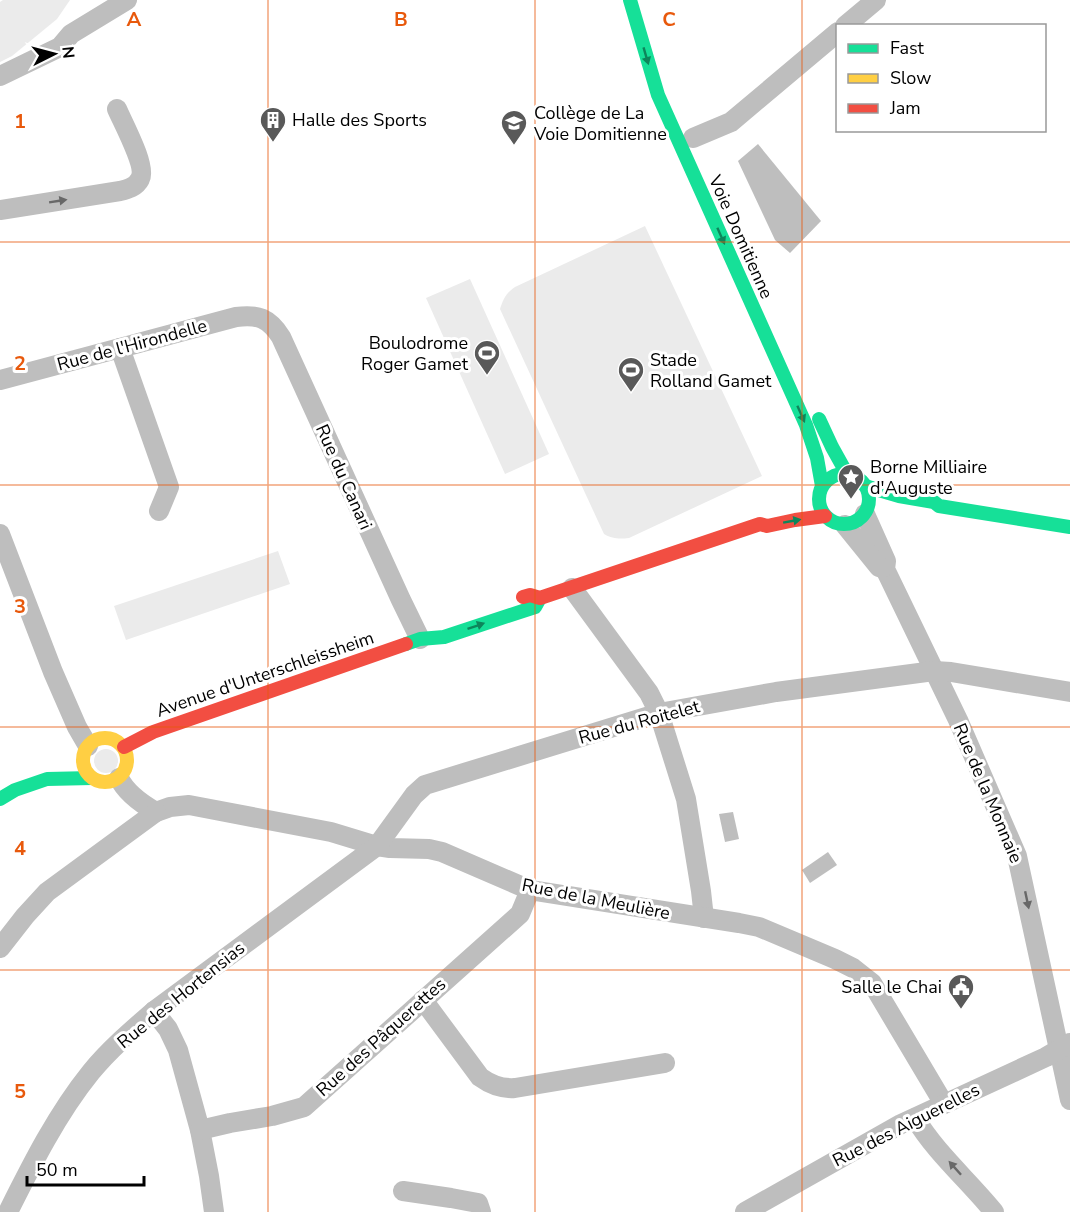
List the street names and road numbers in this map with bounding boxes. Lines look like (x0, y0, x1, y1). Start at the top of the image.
street label: Voie Domitienne (703, 171, 779, 303)
street label: Rue de l'Hirondelle (54, 313, 210, 377)
street label: Rue du Canari (310, 420, 378, 534)
street label: Avenue d'Unterschleissheim (153, 625, 377, 723)
street label: Rue du Roitelet (576, 694, 703, 750)
street label: Rue de la Monnaie (948, 719, 1028, 867)
street label: Rue de la Meulière (520, 873, 672, 925)
street label: Rue des Hortensias (112, 936, 250, 1054)
street label: Rue des Pâquerettes (311, 972, 451, 1102)
street label: Rue des Aiguerelles (828, 1078, 984, 1172)

